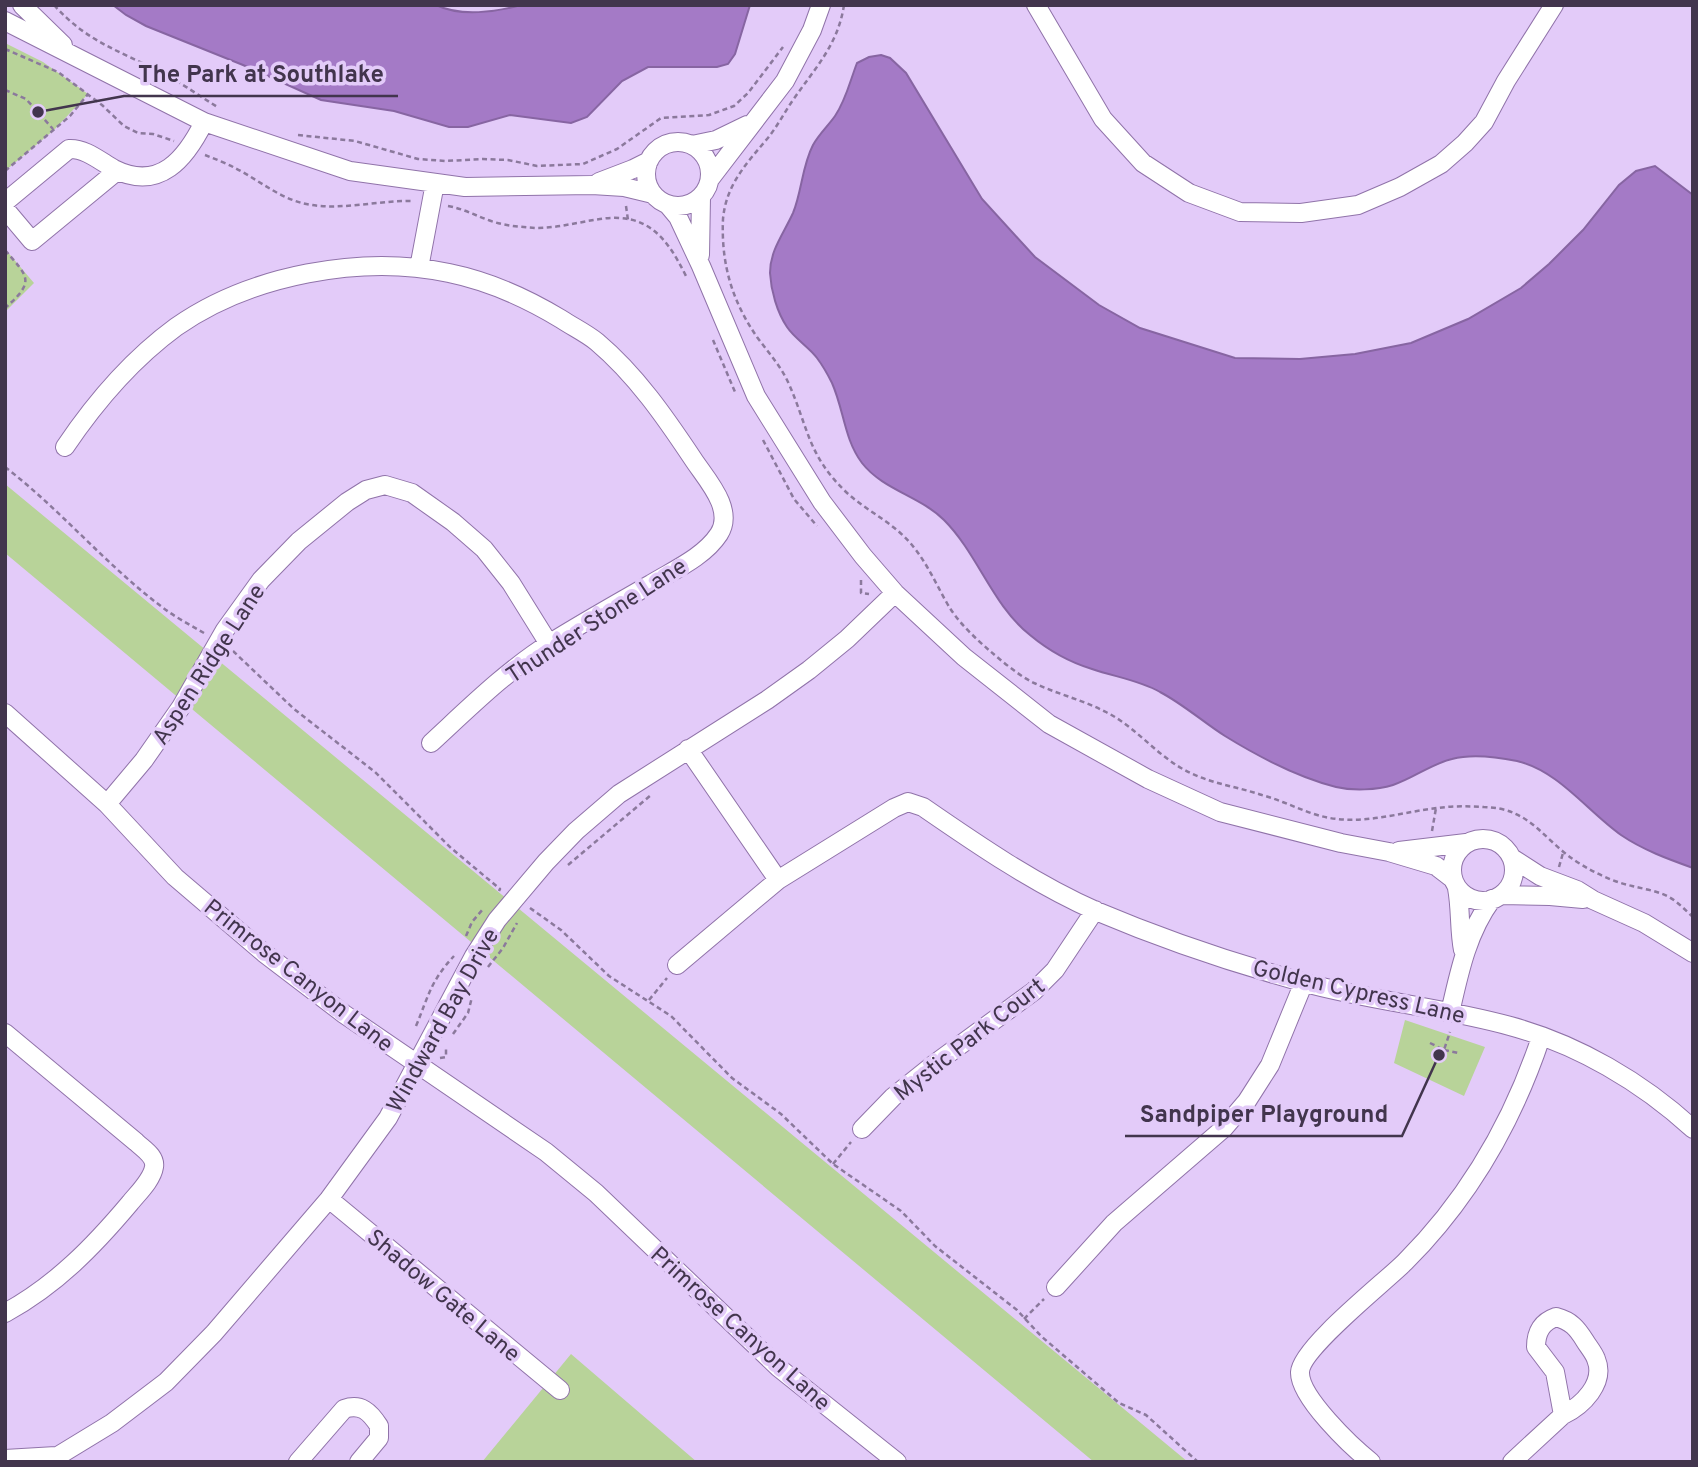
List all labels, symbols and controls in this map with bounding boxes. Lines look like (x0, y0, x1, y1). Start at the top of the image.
callout: The Park at Southlake (124, 51, 398, 96)
text: The Park at Southlake (138, 61, 384, 91)
street label: Thunder Stone Lane (502, 553, 693, 691)
street label: Aspen Ridge Lane (147, 579, 273, 751)
street label: Primrose Canyon Lane (197, 894, 398, 1060)
street label: Windward Bay Drive (382, 924, 507, 1118)
street label: Golden Cypress Lane (1249, 955, 1467, 1032)
street label: Mystic Park Court (889, 973, 1052, 1109)
callout: Sandpiper Playground (1125, 1091, 1402, 1136)
text: Sandpiper Playground (1140, 1101, 1388, 1131)
street label: Shadow Gate Lane (360, 1224, 525, 1370)
street label: Primrose Canyon Lane (643, 1241, 835, 1418)

